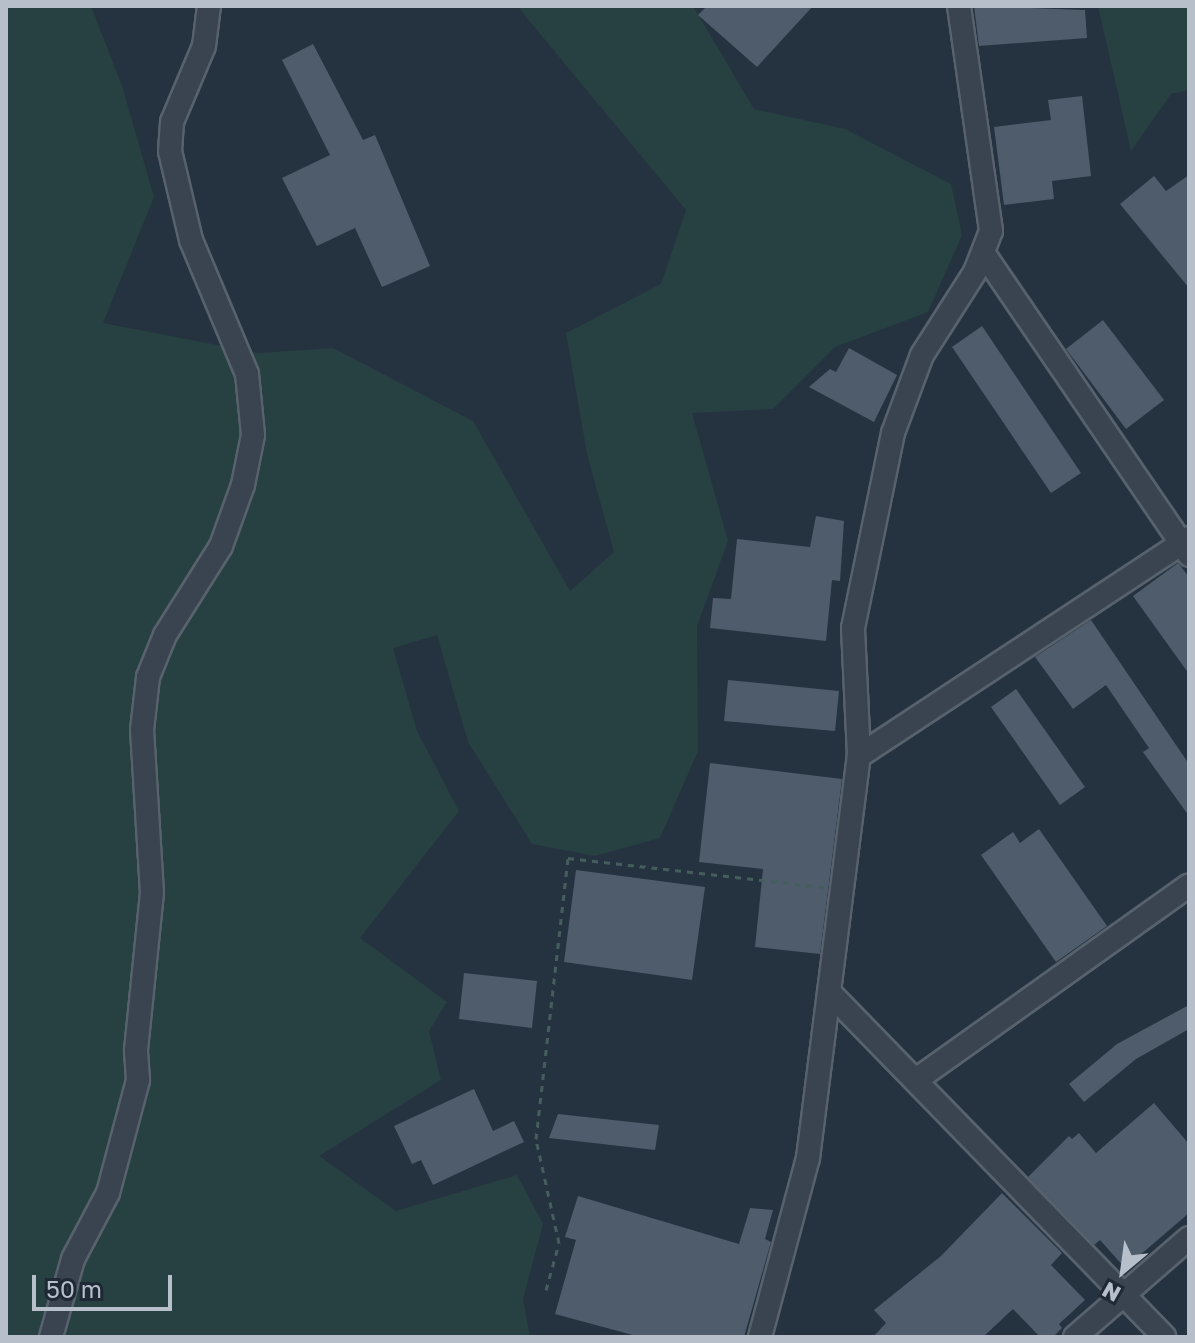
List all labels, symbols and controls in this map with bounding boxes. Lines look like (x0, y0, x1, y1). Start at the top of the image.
north arrow (1083, 1231, 1163, 1311)
scale bar (36, 1259, 176, 1309)
text: 50 m (46, 1274, 102, 1303)
text: N (1097, 1277, 1125, 1308)

